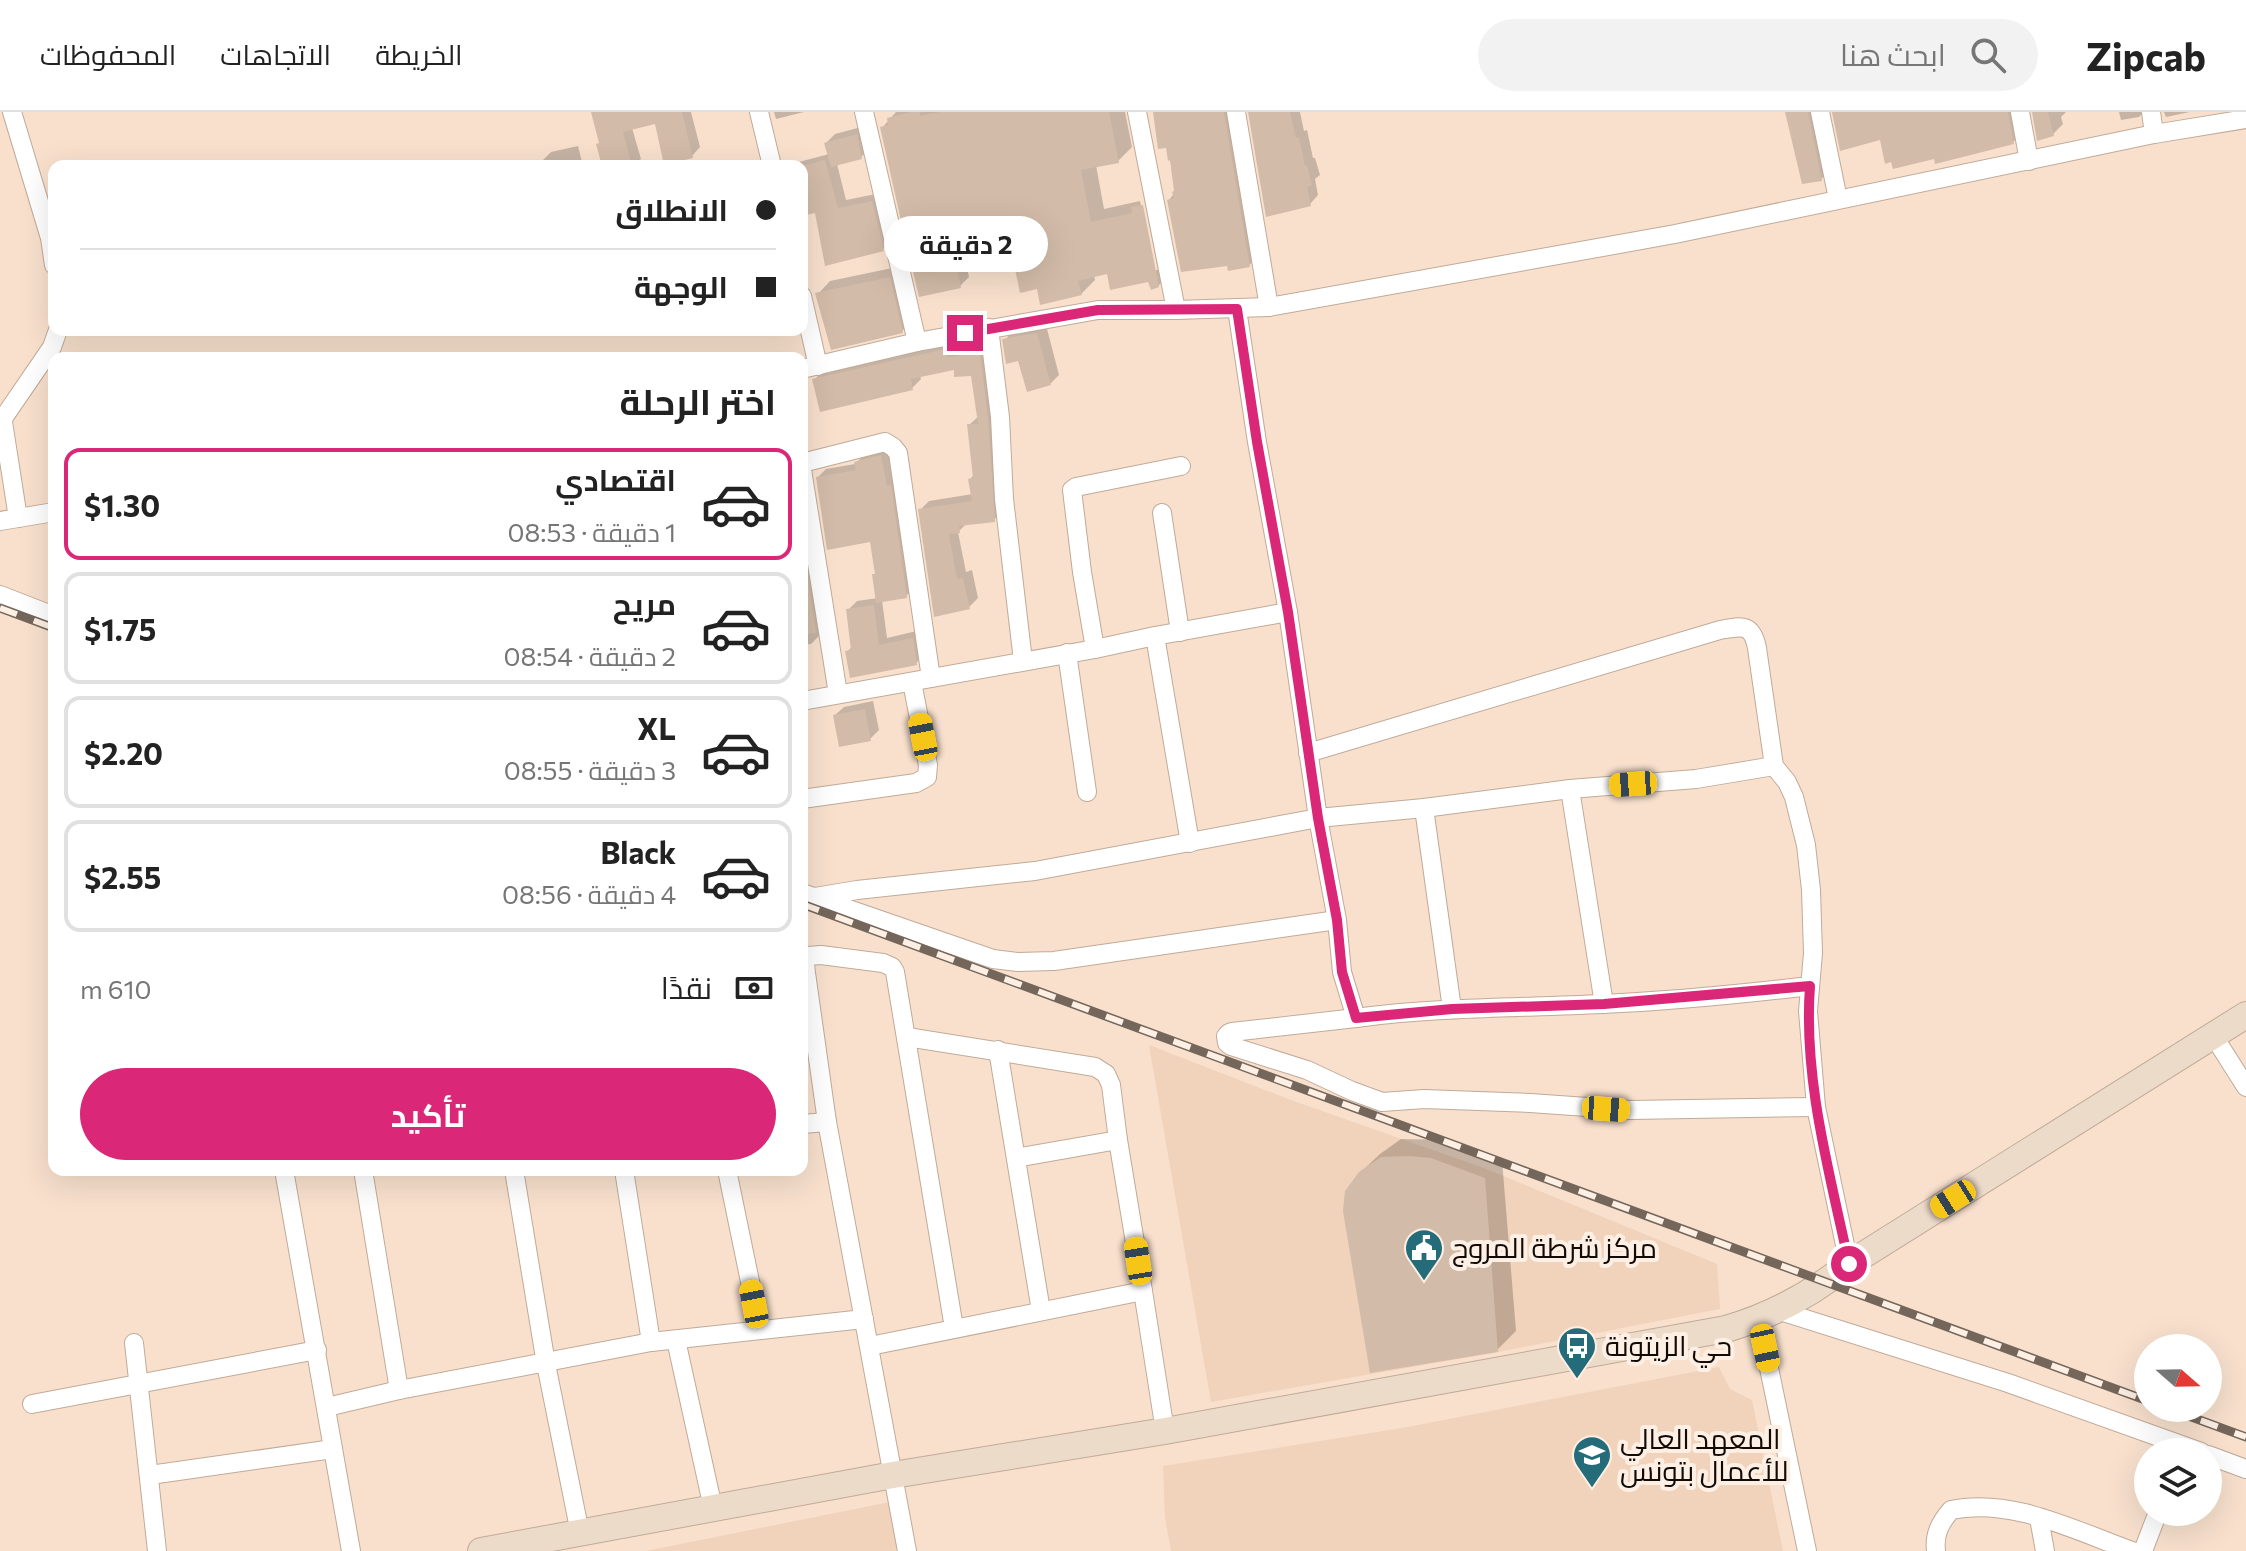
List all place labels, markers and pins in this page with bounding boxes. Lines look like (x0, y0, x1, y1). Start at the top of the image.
public building icon: مركز شرطة المروج (1403, 1227, 1445, 1282)
place label: مركز شرطة المروج (1452, 1230, 1657, 1267)
bus stop icon: حي الزيتونة (1556, 1325, 1598, 1380)
place label: حي الزيتونة (1605, 1328, 1732, 1368)
place label: المعهد العالي للأعمال بتونس (1620, 1421, 1789, 1488)
school or university icon: المعهد العالي للأعمال بتونس (1571, 1434, 1613, 1489)

